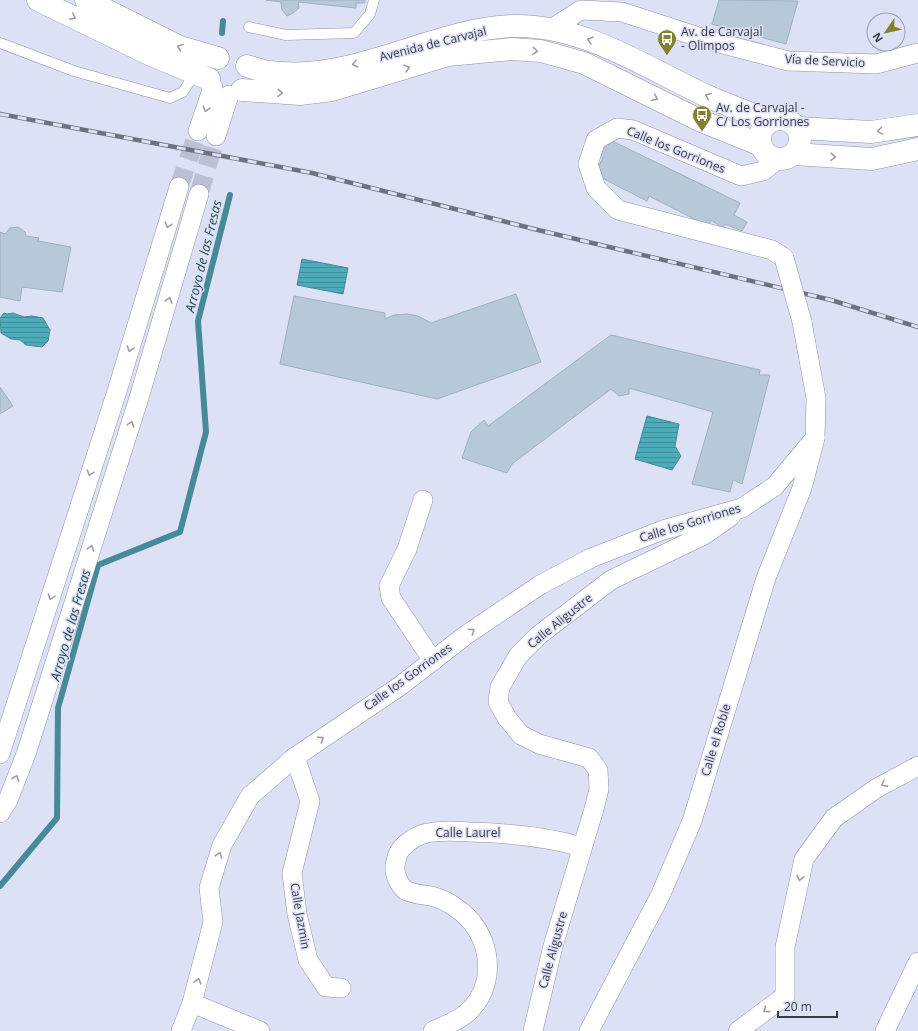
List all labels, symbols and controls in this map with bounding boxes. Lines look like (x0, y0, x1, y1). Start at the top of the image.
one-way arrow (68, 12, 76, 20)
north arrow (866, 12, 906, 52)
street label: Avenida de Carvajal (378, 22, 488, 65)
place label: Av. de Carvajal - Olimpos (681, 23, 763, 54)
bus stop icon: Av. de Carvajal - Olimpos (656, 28, 678, 56)
text: N (869, 30, 886, 46)
one-way arrow (587, 36, 594, 45)
one-way arrow (177, 43, 184, 51)
one-way arrow (532, 46, 538, 55)
street label: Vía de Servicio (784, 50, 866, 71)
one-way arrow (351, 59, 358, 67)
one-way arrow (403, 64, 410, 73)
one-way arrow (277, 89, 283, 98)
one-way arrow (651, 93, 658, 101)
one-way arrow (704, 93, 712, 101)
place label: Av. de Carvajal - C/ Los Gorriones (716, 99, 809, 130)
bus stop icon: Av. de Carvajal - C/ Los Gorriones (691, 104, 713, 132)
one-way arrow (202, 106, 210, 113)
street label: Calle los Gorriones (624, 122, 728, 177)
one-way arrow (876, 126, 883, 135)
one-way arrow (830, 152, 836, 161)
water label: Arroyo de las Fresas (180, 198, 226, 315)
one-way arrow (164, 221, 173, 228)
one-way arrow (164, 297, 173, 304)
one-way arrow (126, 345, 135, 352)
one-way arrow (126, 421, 135, 428)
one-way arrow (86, 469, 95, 476)
street label: Calle los Gorriones (637, 499, 743, 546)
one-way arrow (86, 545, 95, 552)
water label: Arroyo de las Fresas (45, 567, 95, 684)
street label: Calle Aligustre (524, 589, 596, 652)
one-way arrow (47, 593, 55, 600)
one-way arrow (468, 628, 475, 635)
street label: Calle los Gorriones (360, 639, 455, 714)
street label: Calle el Roble (696, 701, 735, 778)
one-way arrow (317, 736, 324, 744)
one-way arrow (12, 775, 20, 782)
one-way arrow (880, 779, 888, 787)
street label: Calle Laurel (435, 824, 501, 841)
one-way arrow (214, 851, 223, 858)
one-way arrow (796, 874, 804, 881)
street label: Calle Jazmin (286, 881, 315, 950)
street label: Calle Aligustre (534, 909, 571, 990)
one-way arrow (193, 978, 202, 985)
scale bar (778, 993, 837, 1019)
text: 20 m (784, 998, 812, 1015)
one-way arrow (763, 1006, 770, 1013)

